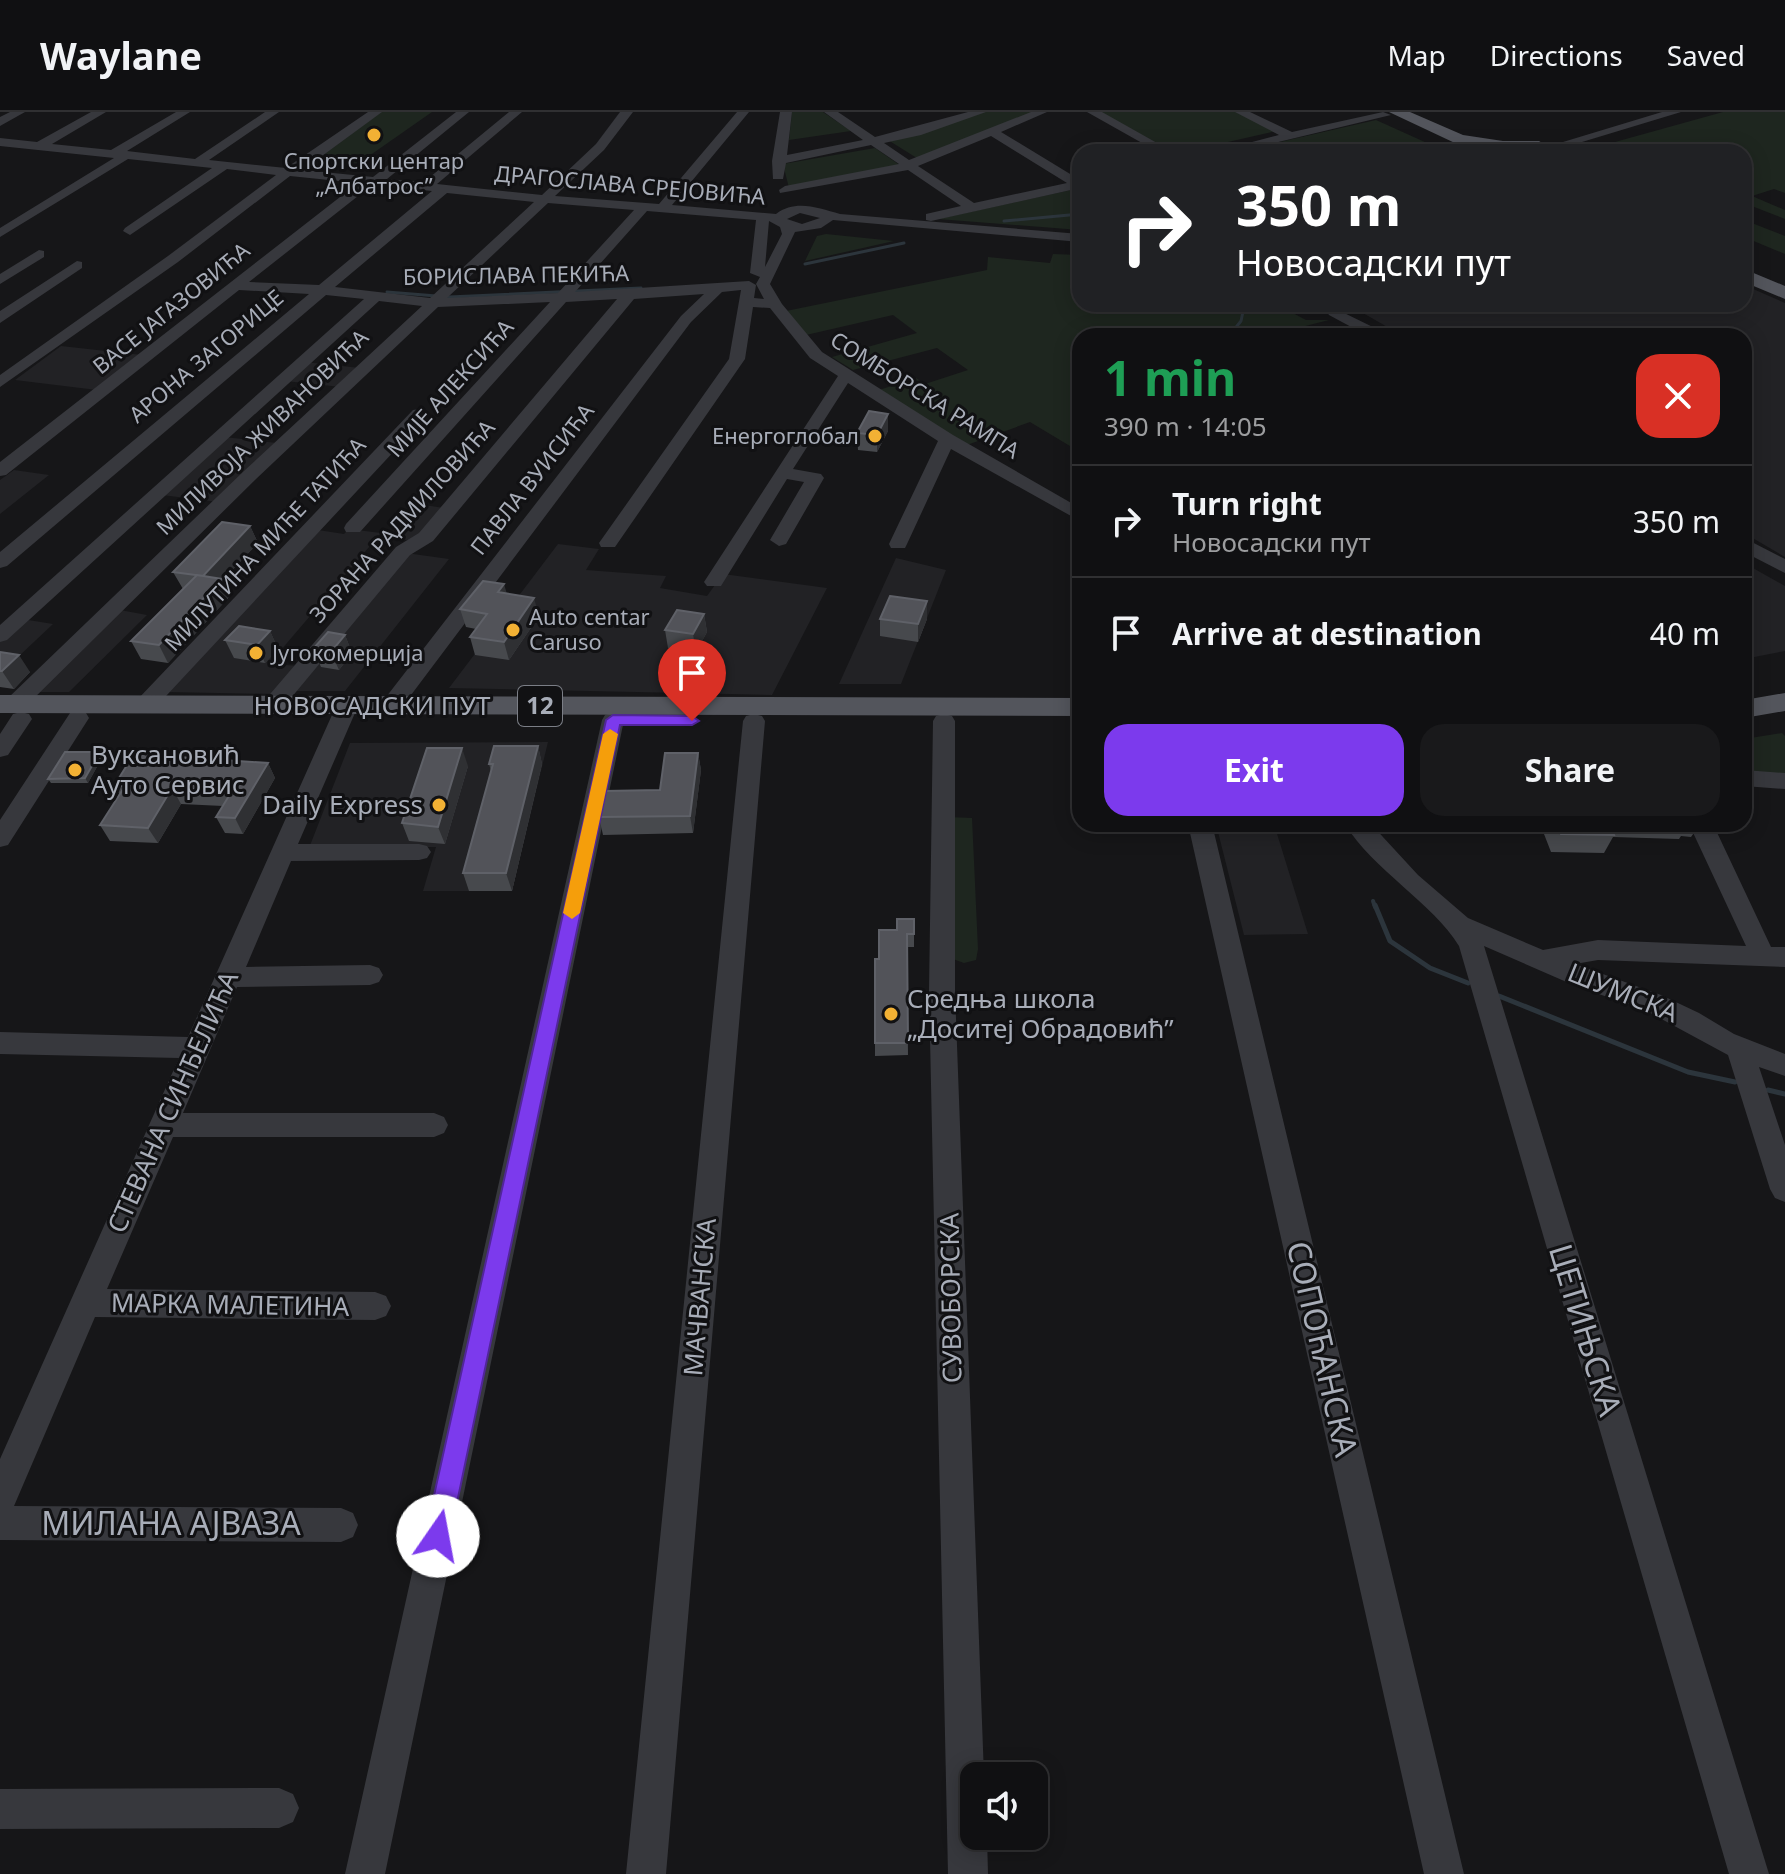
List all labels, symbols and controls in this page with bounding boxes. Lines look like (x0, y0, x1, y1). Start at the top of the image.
text: Waylane (40, 29, 202, 81)
text: Map (1387, 36, 1446, 74)
text: Directions (1490, 36, 1623, 74)
text: Saved (1667, 36, 1745, 74)
marker: Спортски центар „Албатрос” (365, 126, 383, 144)
place label: Спортски центар „Албатрос” (284, 145, 464, 200)
street label: ДРАГОСЛАВА СРЕЈОВИЋА (494, 157, 768, 211)
text: 350 m (1236, 166, 1401, 242)
icon: right (1104, 176, 1208, 280)
street label: ВАСЕ ЈАГАЗОВИЋА (86, 234, 256, 380)
text: Новосадски пут (1236, 238, 1511, 287)
street label: БОРИСЛАВА ПЕКИЋА (403, 257, 630, 291)
street label: АРОНА ЗАГОРИЦЕ (122, 282, 289, 429)
street label: МИЈЕ АЛЕКСИЋА (379, 311, 520, 463)
street label: МИЛИВОЈА ЖИВАНОВИЋА (149, 321, 375, 541)
street label: СОМБОРСКА РАМПА (825, 324, 1027, 465)
text: 1 min (1104, 345, 1236, 410)
button: close (1636, 354, 1720, 438)
street label: ПАВЛА ВУИСИЋА (463, 396, 600, 560)
text: 390 m · 14:05 (1104, 408, 1267, 444)
street label: ЗОРАНА РАДМИЛОВИЋА (302, 412, 501, 628)
place label: Енергоглобал (712, 420, 859, 450)
marker: Енергоглобал (866, 427, 884, 445)
street label: МИЛУТИНА МИЋЕ ТАТИЋА (157, 429, 372, 657)
text: Turn right (1172, 483, 1322, 524)
icon: right (1104, 499, 1148, 543)
text: 350 m (1633, 501, 1720, 542)
text: Новосадски пут (1172, 524, 1371, 560)
place label: Auto centar Caruso (529, 601, 650, 656)
icon: arrive (1104, 611, 1148, 655)
text: Arrive at destination (1172, 613, 1482, 654)
text: 40 m (1650, 613, 1720, 654)
marker: Auto centar Caruso (504, 621, 522, 639)
place label: Југокомерција (270, 637, 423, 667)
pin (658, 639, 726, 721)
marker: Југокомерција (247, 644, 265, 662)
icon: arrive (670, 651, 714, 695)
road number: 12 (518, 686, 562, 726)
street label: НОВОСАДСКИ ПУТ (254, 687, 491, 723)
button: Exit (1104, 724, 1404, 816)
button: Share (1420, 724, 1720, 816)
place label: Вуксановић Ауто Сервис (91, 736, 245, 802)
marker: Вуксановић Ауто Сервис (66, 761, 84, 779)
place label: Daily Express (262, 786, 423, 822)
marker: Daily Express (430, 796, 448, 814)
street label: ШУМСКА (1563, 954, 1684, 1031)
street label: СТЕВАНА СИНЂЕЛИЋА (98, 964, 246, 1238)
place label: Средња школа „Доситеј Обрадовић” (907, 980, 1174, 1046)
marker: Средња школа „Доситеј Обрадовић” (882, 1005, 900, 1023)
street label: СУВОБОРСКА (931, 1212, 969, 1383)
street label: МАЧВАНСКА (674, 1216, 724, 1377)
street label: СОПОЋАНСКА (1278, 1237, 1369, 1461)
street label: ЦЕТИЊСКА (1540, 1239, 1633, 1421)
street label: МАРКА МАЛЕТИНА (111, 1284, 350, 1324)
position arrow (396, 1494, 480, 1578)
street label: МИЛАНА АЈВАЗА (41, 1501, 301, 1544)
map controls (960, 1762, 1048, 1850)
button: sound (960, 1762, 1048, 1850)

